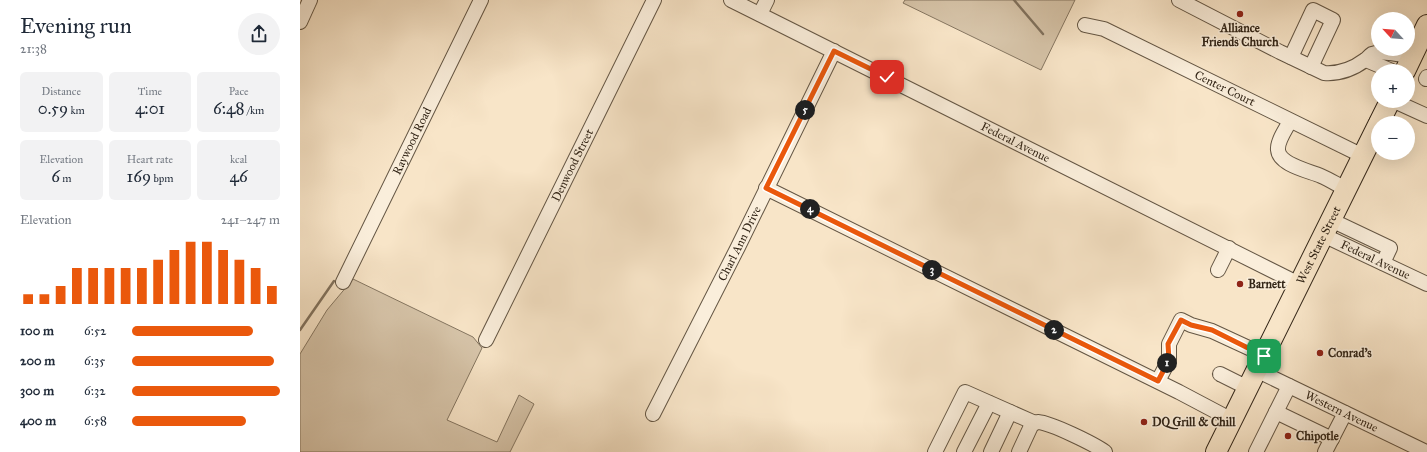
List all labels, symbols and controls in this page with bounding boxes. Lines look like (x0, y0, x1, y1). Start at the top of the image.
marker: Alliance Friends Church (1235, 9, 1245, 19)
text: Evening run (20, 12, 132, 39)
north arrow (1371, 12, 1415, 56)
map controls (1371, 12, 1415, 160)
button: share (238, 13, 280, 55)
place label: Alliance Friends Church (1201, 21, 1279, 49)
text: 21:38 (20, 41, 47, 57)
pin (870, 60, 904, 94)
button: + (1371, 64, 1415, 108)
icon: check (876, 66, 898, 88)
street label: Center Court (1192, 68, 1258, 109)
text: Distance (42, 85, 81, 98)
text: Time (138, 85, 162, 98)
text: Pace (229, 85, 249, 98)
text: 0.59 (38, 98, 68, 119)
text: 4:01 (135, 98, 165, 119)
text: 6:48 (213, 98, 245, 119)
pin: 5 (795, 100, 815, 120)
text: 5 (802, 103, 808, 116)
text: km (68, 104, 85, 117)
text: /km (245, 104, 264, 117)
street label: Raywood Road (390, 105, 434, 177)
button: − (1371, 116, 1415, 160)
street label: Federal Avenue (979, 119, 1052, 165)
street label: Denwood Street (549, 126, 597, 204)
text: Elevation (39, 153, 83, 166)
text: Heart rate (127, 153, 173, 166)
text: kcal (230, 153, 247, 166)
text: 6 (51, 166, 60, 187)
text: 169 (127, 166, 151, 187)
text: 46 (230, 166, 248, 187)
text: m (60, 172, 72, 185)
text: bpm (151, 172, 173, 185)
pin: 4 (800, 199, 820, 219)
text: 4 (807, 202, 813, 215)
street label: West State Street (1293, 203, 1344, 286)
street label: Charl Ann Drive (715, 204, 764, 283)
text: Elevation (20, 212, 72, 228)
text: 241–247 m (221, 212, 280, 228)
street label: Federal Avenue (1339, 237, 1412, 282)
pin: 3 (922, 260, 942, 280)
text: 3 (930, 263, 934, 276)
place label: Barnett (1248, 277, 1286, 291)
marker: Barnett (1235, 279, 1245, 289)
pin: 2 (1044, 320, 1064, 340)
text: 100 m (20, 323, 54, 339)
text: 6:52 (84, 323, 106, 339)
text: 2 (1051, 323, 1057, 336)
pin (1247, 339, 1281, 373)
icon: arrive (1253, 345, 1275, 367)
place label: Conrad's (1328, 346, 1372, 360)
marker: Conrad's (1315, 348, 1325, 358)
text: 200 m (20, 353, 55, 369)
text: 6:35 (84, 353, 105, 369)
pin: 1 (1157, 353, 1177, 373)
text: 1 (1165, 356, 1169, 369)
text: 300 m (20, 383, 54, 399)
text: 6:32 (84, 383, 106, 399)
street label: Western Avenue (1303, 388, 1380, 435)
text: 400 m (20, 413, 56, 429)
text: 6:58 (84, 413, 107, 429)
place label: DQ Grill & Chill (1152, 415, 1236, 430)
marker: DQ Grill & Chill (1139, 417, 1149, 427)
place label: Chipotle (1296, 429, 1339, 444)
marker: Chipotle (1283, 431, 1293, 441)

